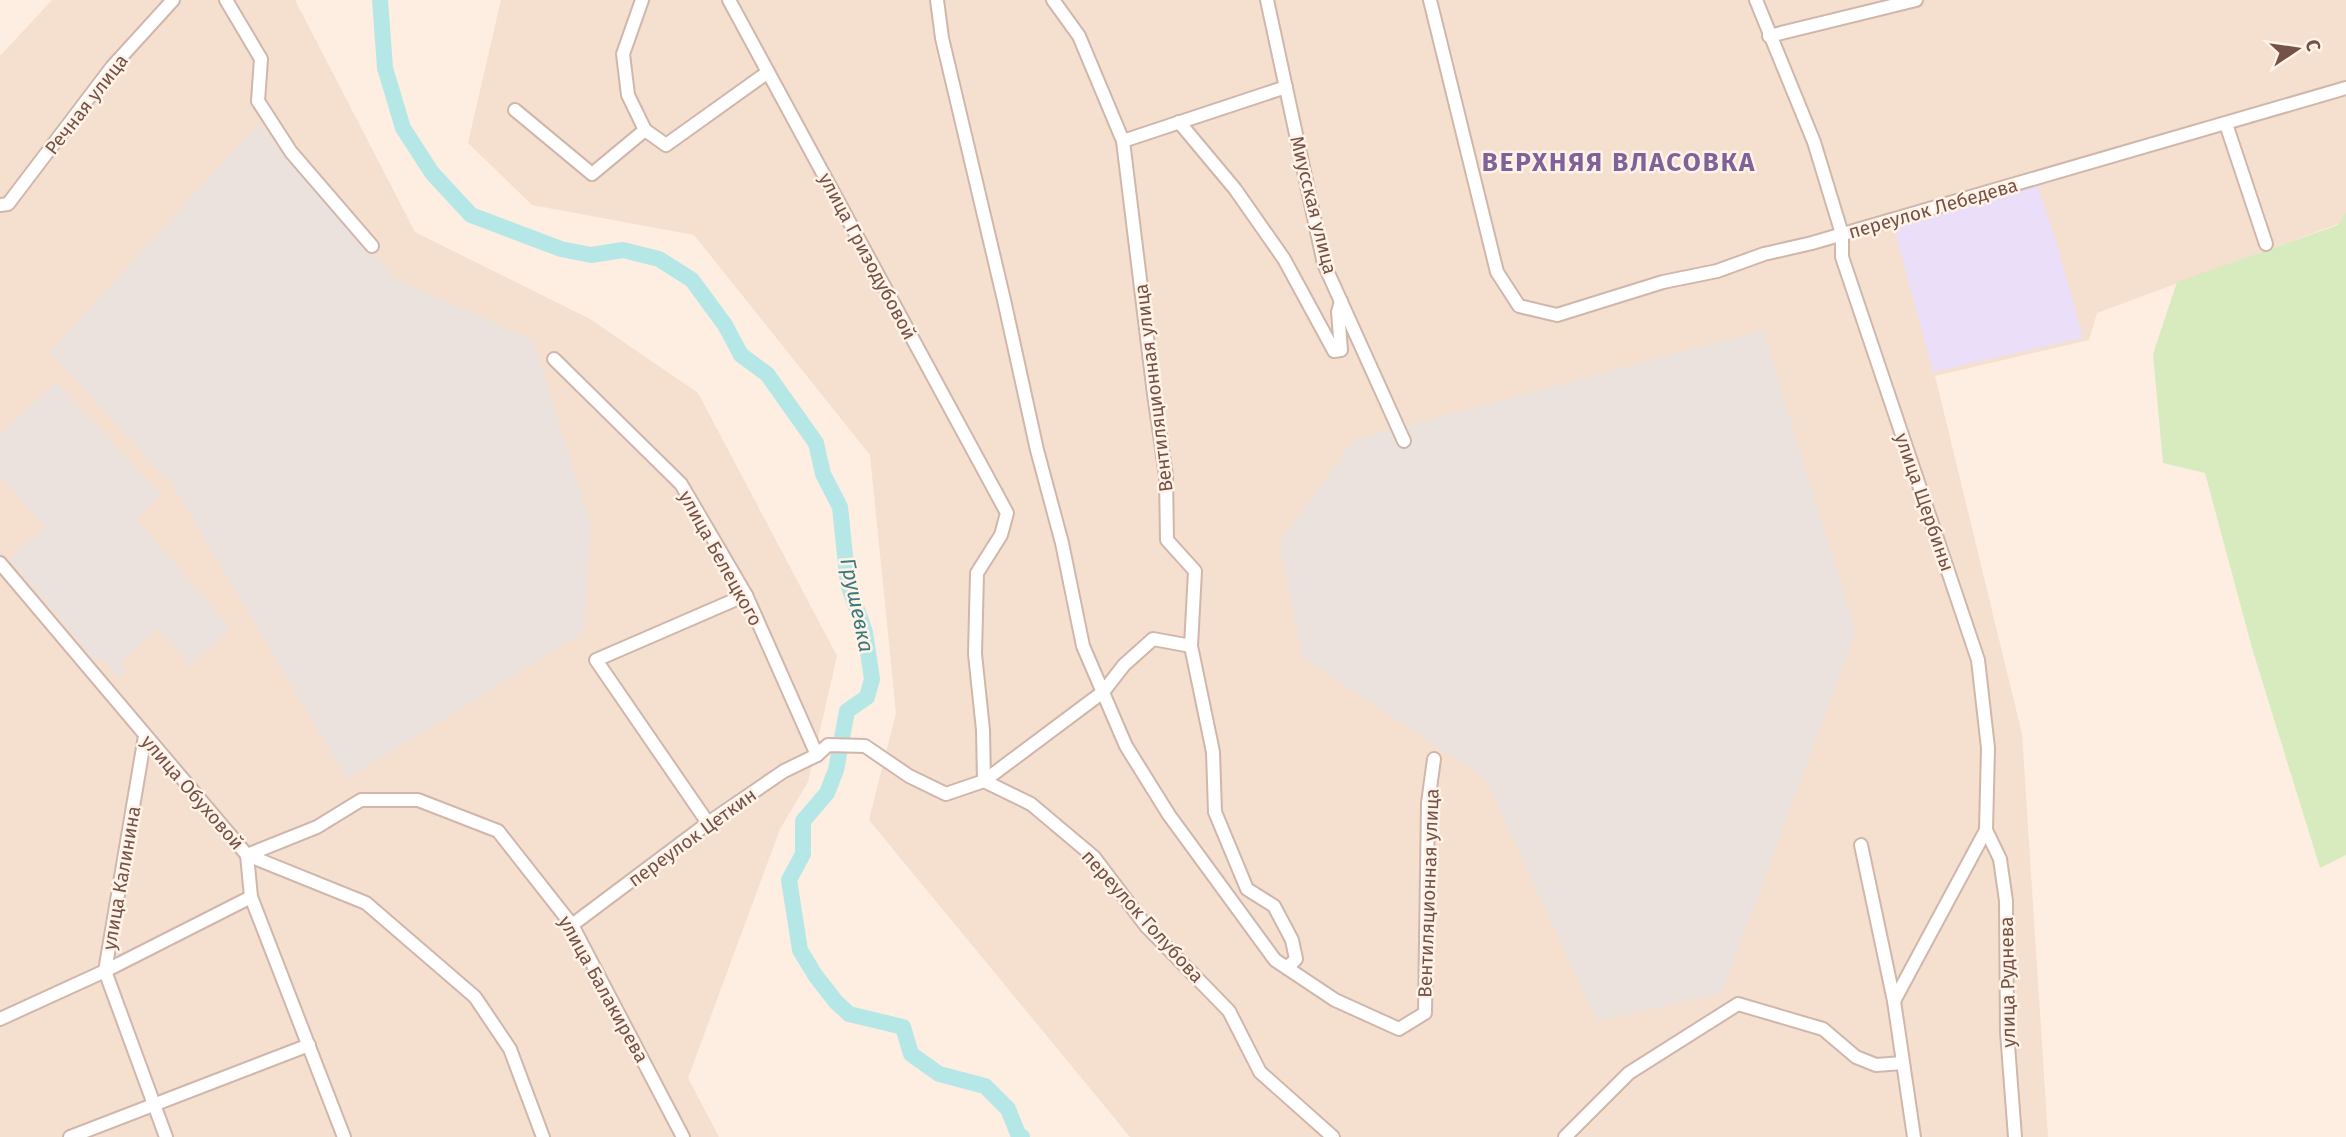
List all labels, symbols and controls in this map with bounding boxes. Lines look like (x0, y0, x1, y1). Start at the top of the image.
north arrow (2262, 14, 2332, 84)
text: С (2301, 37, 2326, 53)
street label: Речная улица (40, 49, 133, 159)
street label: Миусская улица (1285, 134, 1342, 277)
district label: ВЕРХНЯЯ ВЛАСОВКА (1482, 147, 1756, 178)
street label: улица Гризодубовой (814, 169, 921, 344)
street label: переулок Лебедева (1846, 173, 2020, 244)
street label: Вентиляционная улица (1129, 283, 1178, 493)
street label: улица Щербины (1890, 430, 1959, 574)
street label: улица Белецкого (674, 487, 767, 630)
water label: Грушевка (834, 556, 880, 654)
street label: улица Обуховой (136, 730, 249, 854)
street label: переулок Цеткин (624, 783, 761, 892)
street label: Вентиляционная улица (1413, 788, 1444, 998)
street label: улица Калинина (97, 804, 145, 952)
street label: переулок Голубова (1077, 845, 1208, 988)
street label: улица Балакирева (554, 912, 653, 1067)
street label: улица Руднева (1995, 916, 2020, 1048)

